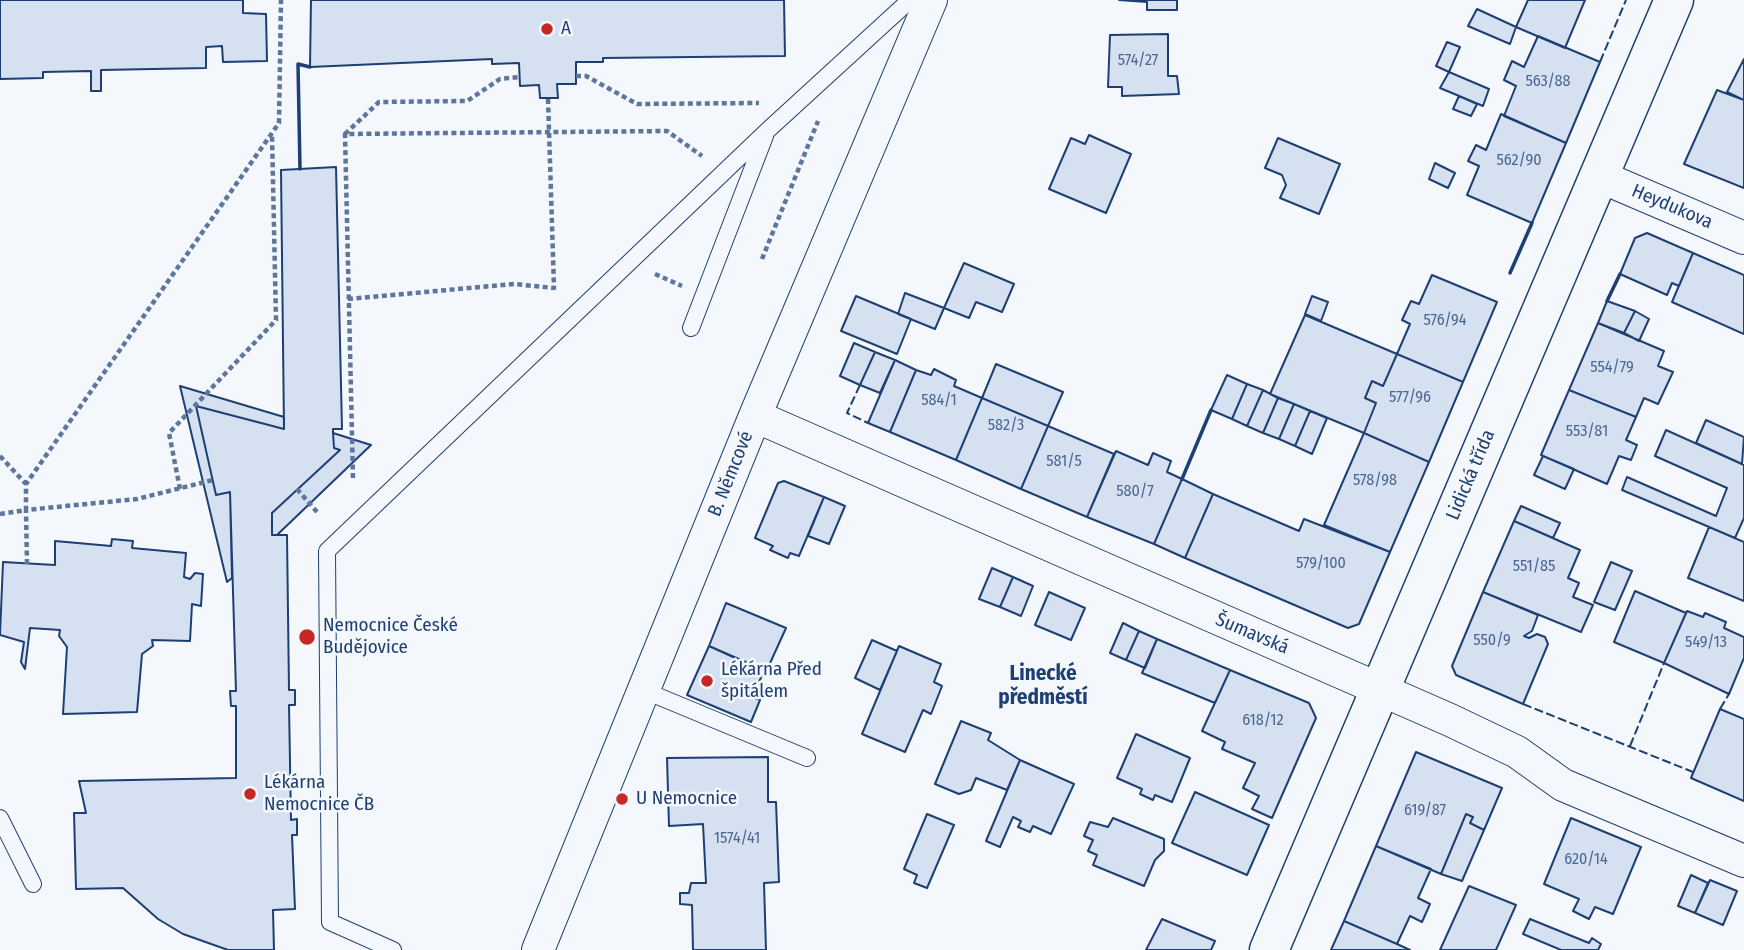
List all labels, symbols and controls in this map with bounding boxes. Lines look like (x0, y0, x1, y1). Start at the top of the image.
place label: A (561, 18, 571, 40)
marker: A (539, 21, 555, 37)
house number: 574/27 (1118, 51, 1158, 71)
house number: 563/88 (1525, 72, 1571, 92)
house number: 562/90 (1496, 151, 1542, 171)
street label: Heydukova (1628, 180, 1716, 234)
house number: 576/94 (1424, 311, 1466, 331)
house number: 554/79 (1590, 358, 1634, 378)
house number: 577/96 (1389, 388, 1431, 408)
house number: 584/1 (921, 391, 957, 411)
house number: 582/3 (988, 416, 1024, 436)
house number: 553/81 (1566, 422, 1608, 442)
street label: Lidická třída (1442, 426, 1500, 524)
street label: B. Němcové (704, 428, 758, 520)
house number: 581/5 (1046, 452, 1082, 472)
house number: 578/98 (1353, 471, 1397, 491)
house number: 580/7 (1116, 482, 1154, 502)
house number: 579/100 (1296, 554, 1346, 574)
house number: 551/85 (1513, 557, 1555, 577)
street label: Šumavská (1212, 608, 1292, 660)
place label: Nemocnice České Budějovice (323, 615, 458, 659)
marker: Nemocnice České Budějovice (297, 627, 317, 647)
house number: 550/9 (1473, 631, 1511, 651)
house number: 549/13 (1685, 633, 1727, 653)
place label: Lékárna Před špitálem (721, 659, 822, 703)
district label: Linecké předměstí (998, 661, 1088, 711)
marker: Lékárna Před špitálem (699, 673, 715, 689)
house number: 618/12 (1242, 711, 1284, 731)
place label: Lékárna Nemocnice ČB (264, 772, 374, 816)
marker: Lékárna Nemocnice ČB (242, 786, 258, 802)
place label: U Nemocnice (636, 788, 737, 810)
marker: U Nemocnice (614, 791, 630, 807)
house number: 619/87 (1404, 801, 1446, 821)
house number: 1574/41 (714, 829, 760, 849)
house number: 620/14 (1564, 850, 1608, 870)

